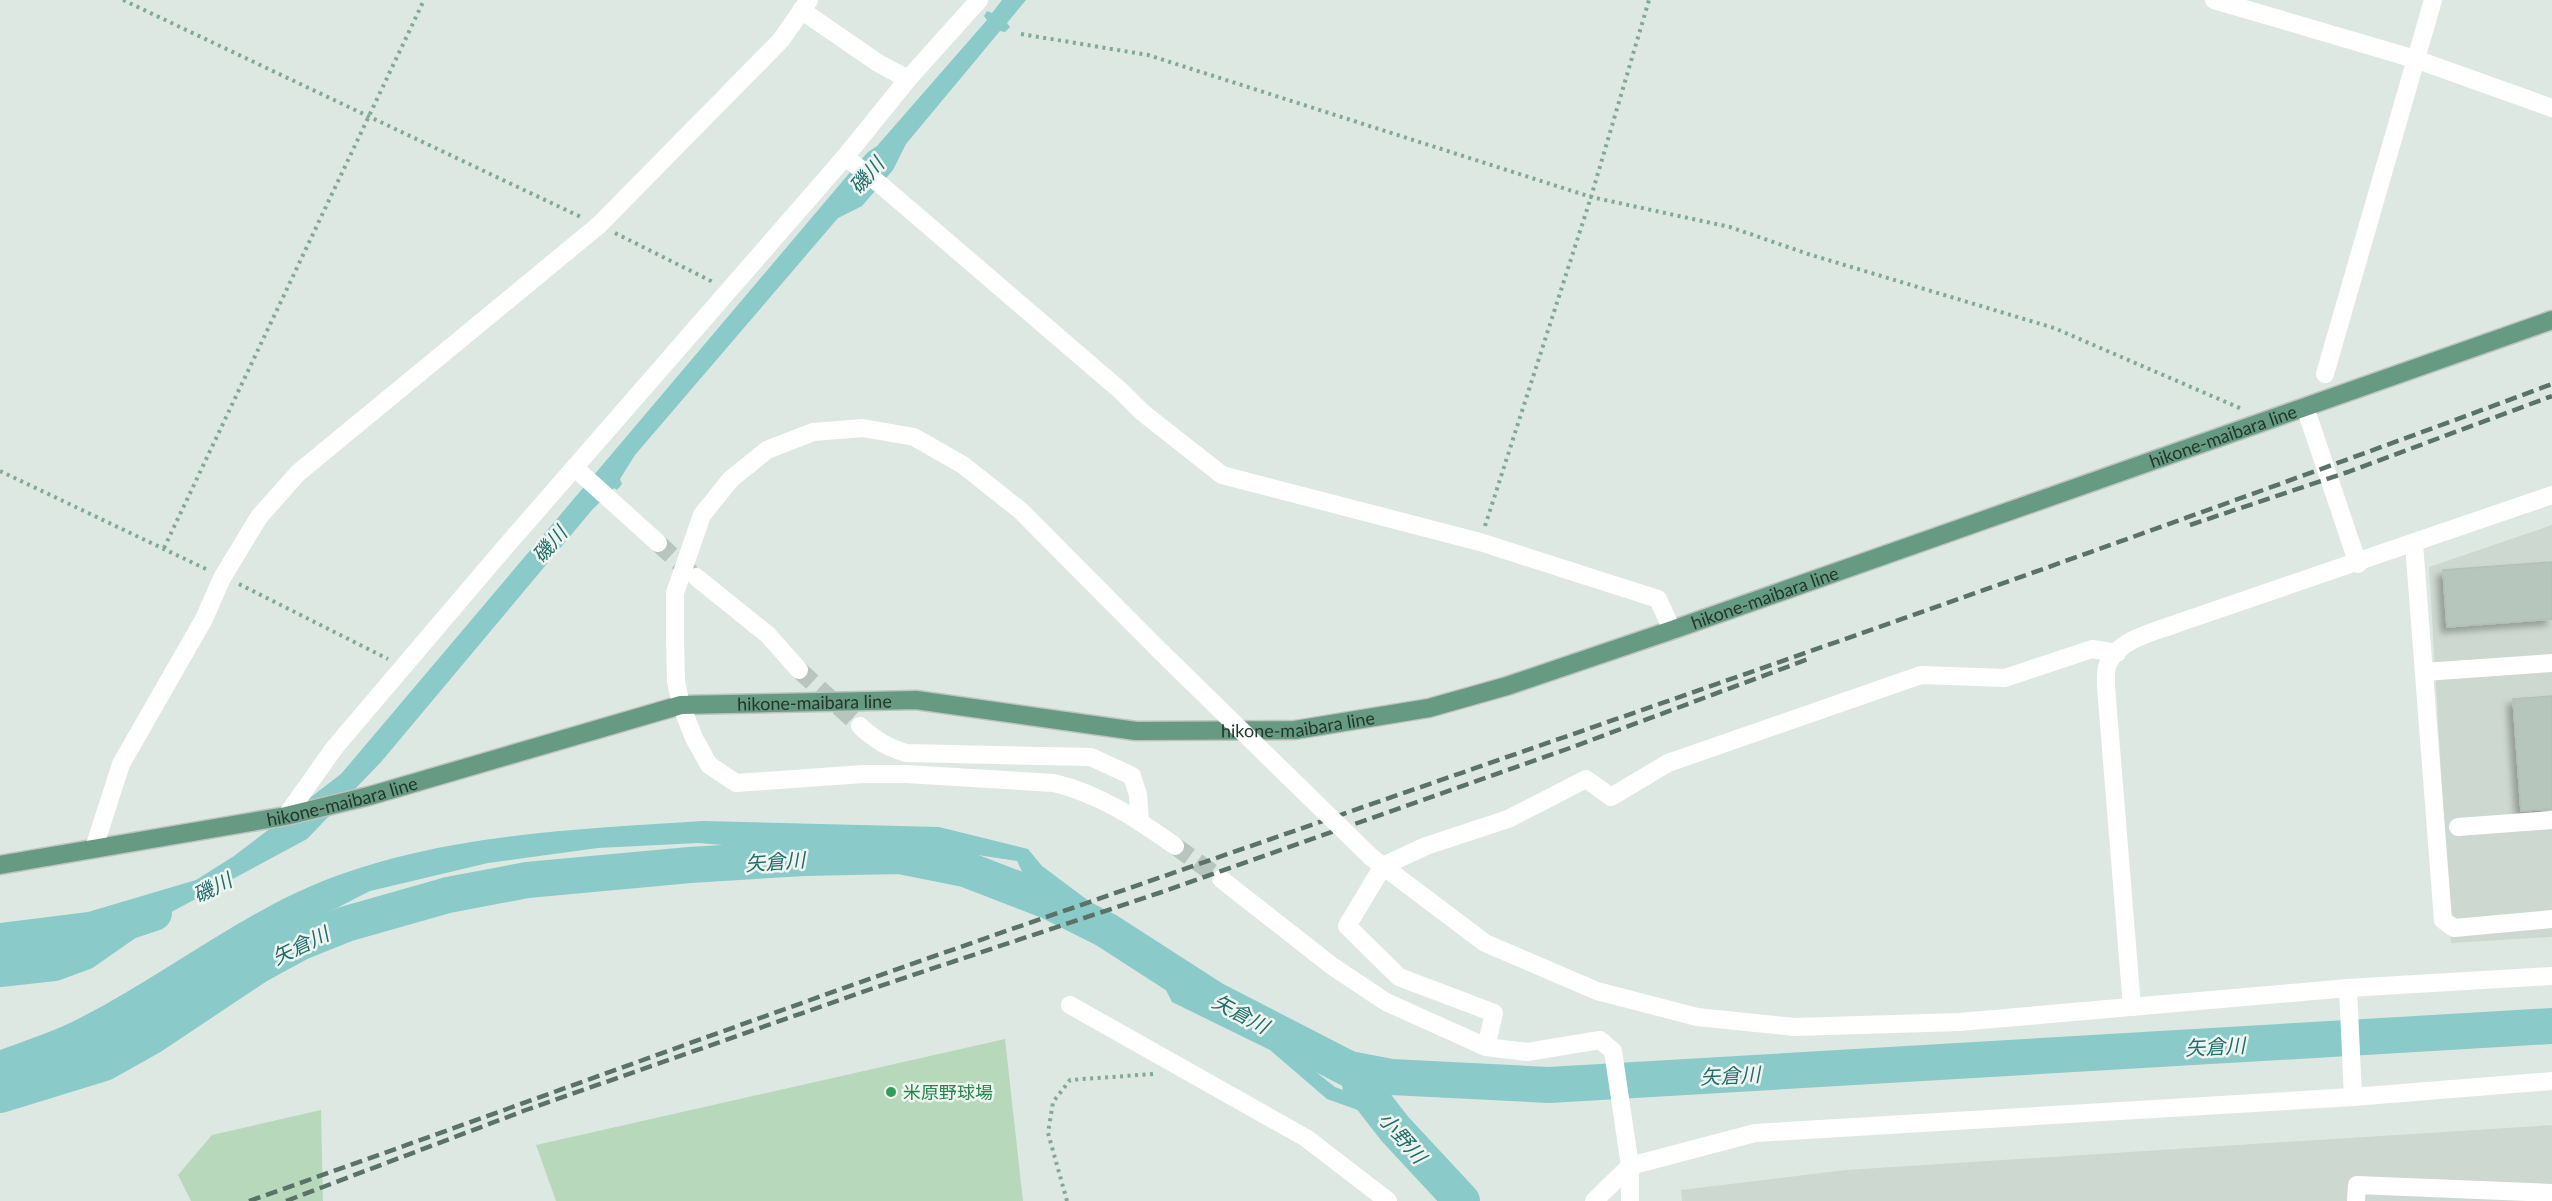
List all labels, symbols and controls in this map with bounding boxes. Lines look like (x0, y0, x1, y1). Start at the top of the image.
water label: 磯川 (844, 151, 889, 198)
street label: hikone-maibara line (2146, 400, 2300, 472)
water label: 磯川 (527, 520, 572, 567)
street label: hikone-maibara line (1688, 561, 1841, 633)
street label: hikone-maibara line (737, 690, 892, 715)
street label: hikone-maibara line (1221, 706, 1376, 741)
street label: hikone-maibara line (265, 771, 420, 830)
water label: 矢倉川 (744, 847, 808, 875)
water label: 磯川 (189, 866, 237, 907)
water label: 矢倉川 (268, 920, 334, 969)
water label: 矢倉川 (1209, 988, 1275, 1039)
water label: 矢倉川 (2184, 1032, 2248, 1060)
water label: 矢倉川 (1699, 1061, 1763, 1089)
place label: 米原野球場 (903, 1081, 993, 1103)
marker: 米原野球場 (884, 1085, 898, 1099)
water label: 小野川 (1374, 1106, 1433, 1169)

